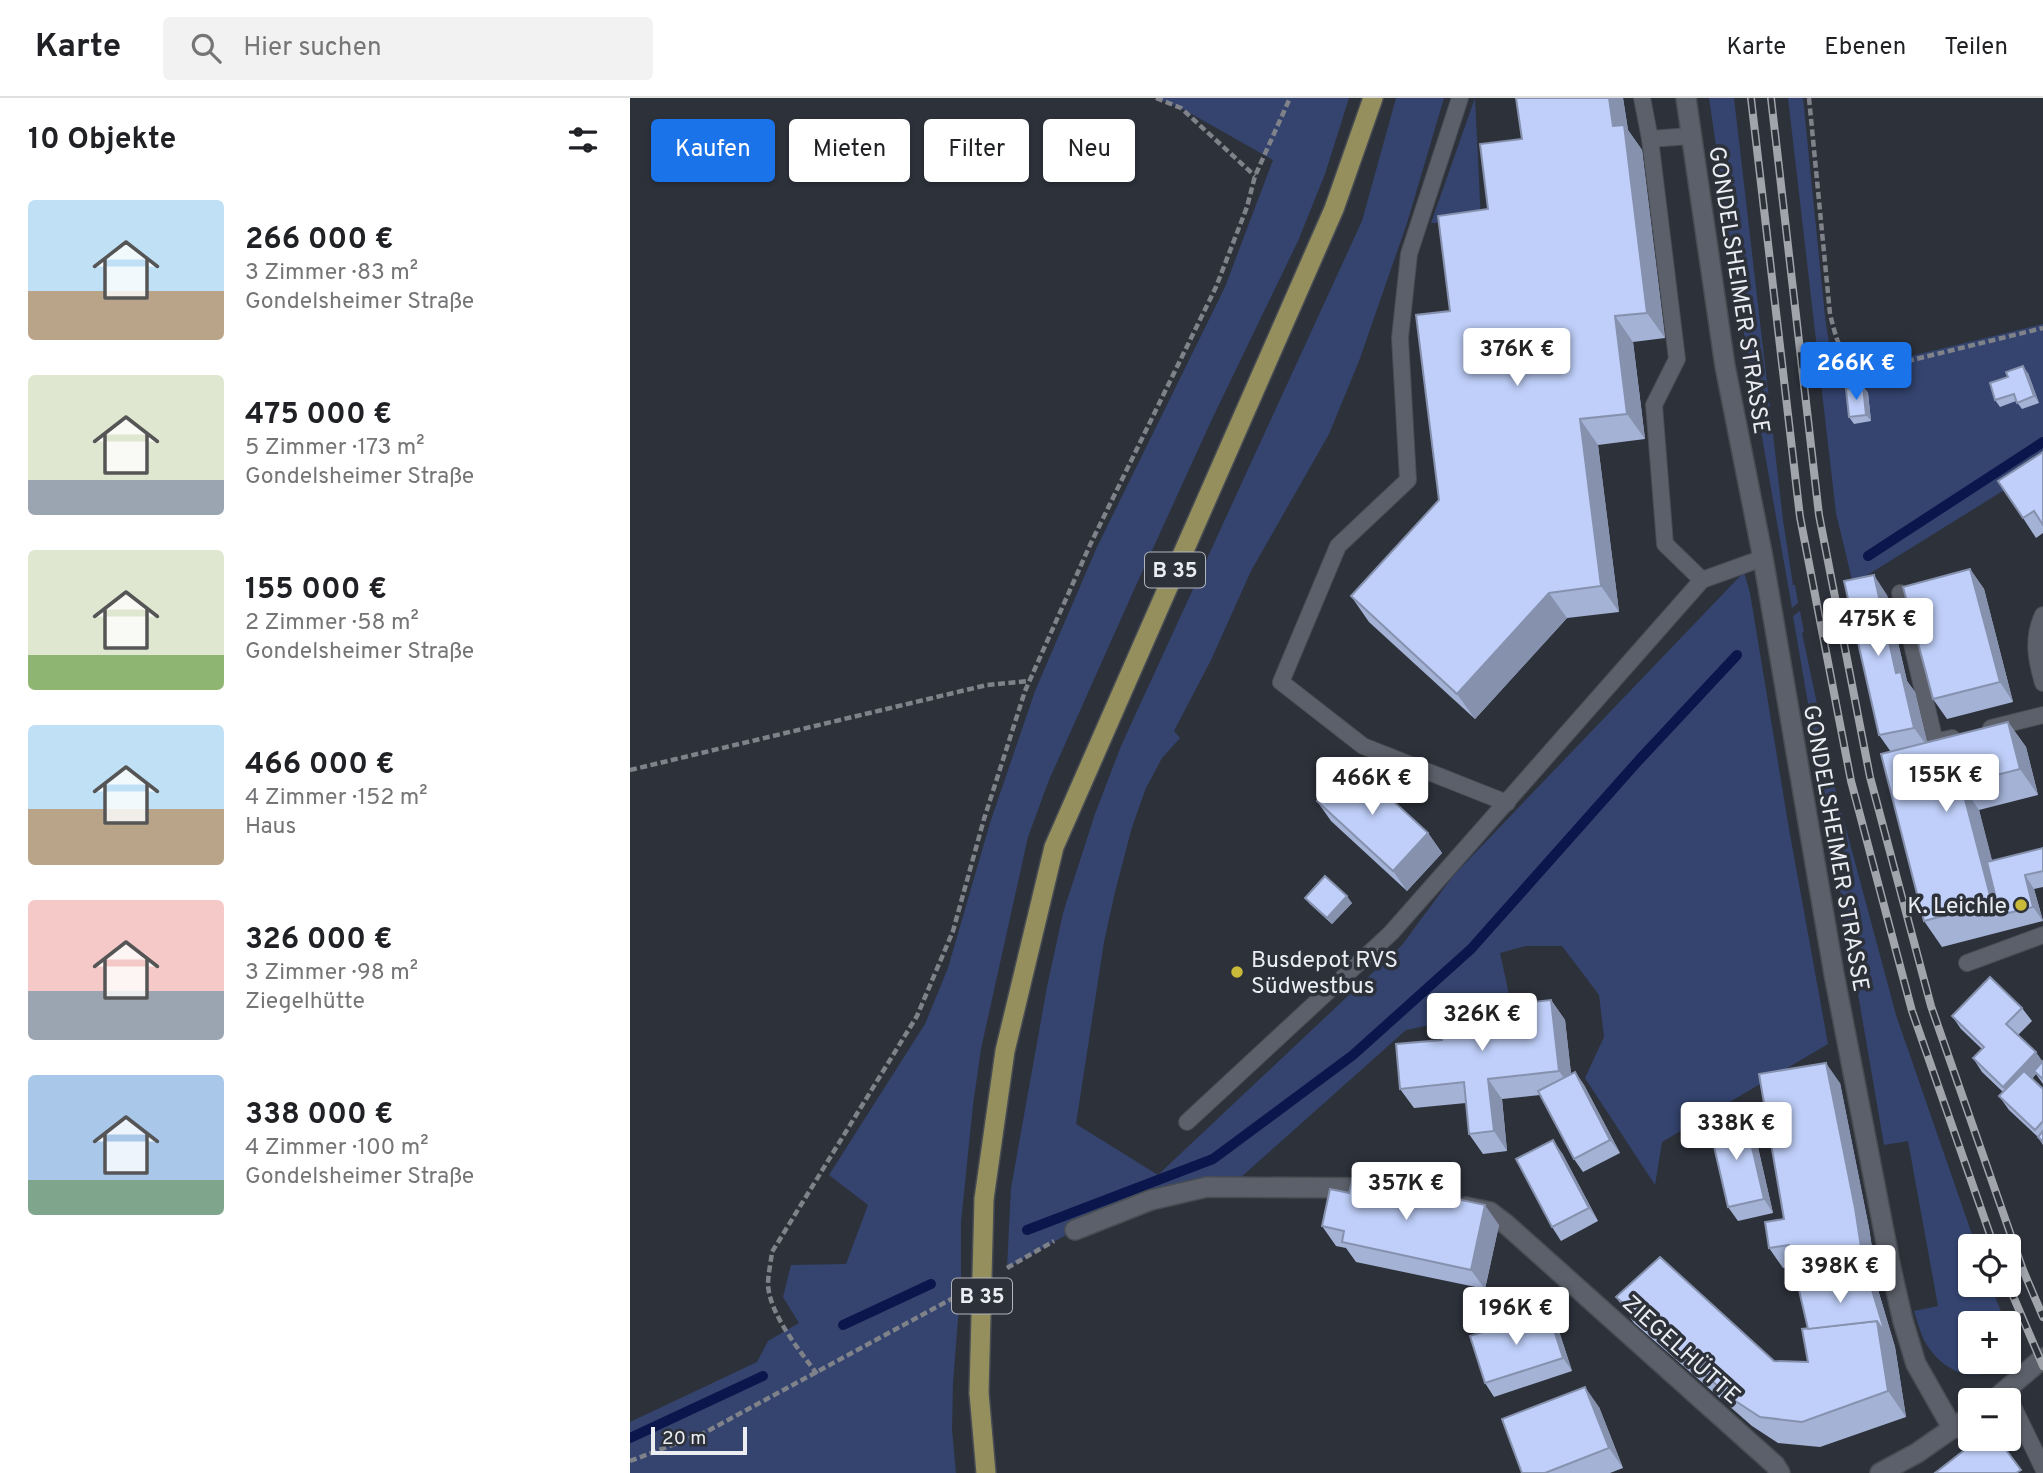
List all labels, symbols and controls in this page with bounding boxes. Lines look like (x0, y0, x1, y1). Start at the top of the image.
search box (163, 17, 653, 80)
text: Karte (35, 27, 121, 69)
icon: search (187, 29, 225, 67)
text: Hier suchen (243, 32, 382, 65)
text: Karte (1726, 33, 1786, 63)
text: Ebenen (1824, 33, 1906, 63)
text: Teilen (1944, 33, 2008, 63)
chip: Kaufen (651, 119, 775, 182)
chip: Mieten (789, 119, 910, 182)
chip: Filter (924, 119, 1029, 182)
chip: Neu (1043, 119, 1135, 182)
icon: filters (564, 121, 602, 159)
text: 10 Objekte (28, 122, 176, 159)
street label: GONDELSHEIMER STRASSE (1700, 144, 1775, 436)
text: 266 000 € (245, 222, 394, 259)
icon: home (84, 228, 168, 312)
text: 3 Zimmer · 83 m² (245, 259, 418, 288)
text: Gondelsheimer Straße (245, 288, 474, 317)
pin: 376K € (1460, 328, 1574, 388)
text: 376K € (1479, 336, 1555, 365)
pin: 266K € (1799, 342, 1913, 402)
text: 266K € (1817, 350, 1895, 379)
text: 475 000 € (245, 397, 392, 434)
icon: home (84, 403, 168, 487)
text: 5 Zimmer · 173 m² (245, 434, 425, 463)
text: Gondelsheimer Straße (245, 463, 474, 492)
road number: B 35 (1145, 552, 1205, 588)
text: 155 000 € (245, 572, 387, 609)
icon: home (84, 578, 168, 662)
pin: 475K € (1821, 598, 1935, 658)
text: 475K € (1839, 606, 1917, 635)
text: 2 Zimmer · 58 m² (245, 609, 419, 638)
text: Gondelsheimer Straße (245, 638, 474, 667)
street label: GONDELSHEIMER STRASSE (1795, 703, 1874, 994)
text: 466 000 € (245, 747, 395, 784)
icon: home (84, 753, 168, 837)
pin: 155K € (1889, 754, 2003, 814)
pin: 466K € (1315, 758, 1429, 817)
text: 155K € (1909, 762, 1983, 791)
text: 466K € (1332, 765, 1412, 794)
text: 4 Zimmer · 152 m² (245, 784, 427, 813)
text: Haus (245, 813, 296, 842)
place label: K. Leichle (1907, 893, 2007, 922)
marker: K. Leichle (2013, 897, 2029, 913)
text: 326 000 € (245, 922, 393, 959)
icon: home (84, 928, 168, 1012)
place label: Busdepot RVS Südwestbus (1251, 947, 1398, 1002)
text: 3 Zimmer · 98 m² (245, 959, 418, 988)
marker: Busdepot RVS Südwestbus (1229, 964, 1245, 980)
text: Ziegelhütte (245, 988, 365, 1017)
pin: 326K € (1425, 993, 1539, 1053)
text: 326K € (1443, 1001, 1521, 1030)
text: 338 000 € (245, 1097, 393, 1134)
pin: 338K € (1679, 1102, 1793, 1162)
icon: home (84, 1103, 168, 1187)
text: 338K € (1697, 1110, 1775, 1139)
text: 4 Zimmer · 100 m² (245, 1134, 429, 1163)
pin: 357K € (1349, 1162, 1463, 1222)
text: Gondelsheimer Straße (245, 1163, 474, 1192)
text: 357K € (1368, 1170, 1444, 1199)
map controls (1958, 1234, 2021, 1451)
button: locate (1958, 1234, 2021, 1297)
pin: 398K € (1783, 1246, 1897, 1305)
text: 398K € (1801, 1253, 1879, 1282)
road number: B 35 (952, 1278, 1012, 1314)
pin: 196K € (1459, 1288, 1573, 1347)
street label: ZIEGELHÜTTE (1615, 1289, 1746, 1412)
text: 196K € (1479, 1295, 1553, 1324)
button: + (1958, 1311, 2021, 1374)
button: − (1958, 1388, 2021, 1451)
scale bar (651, 1424, 747, 1456)
text: 20 m (662, 1427, 706, 1451)

